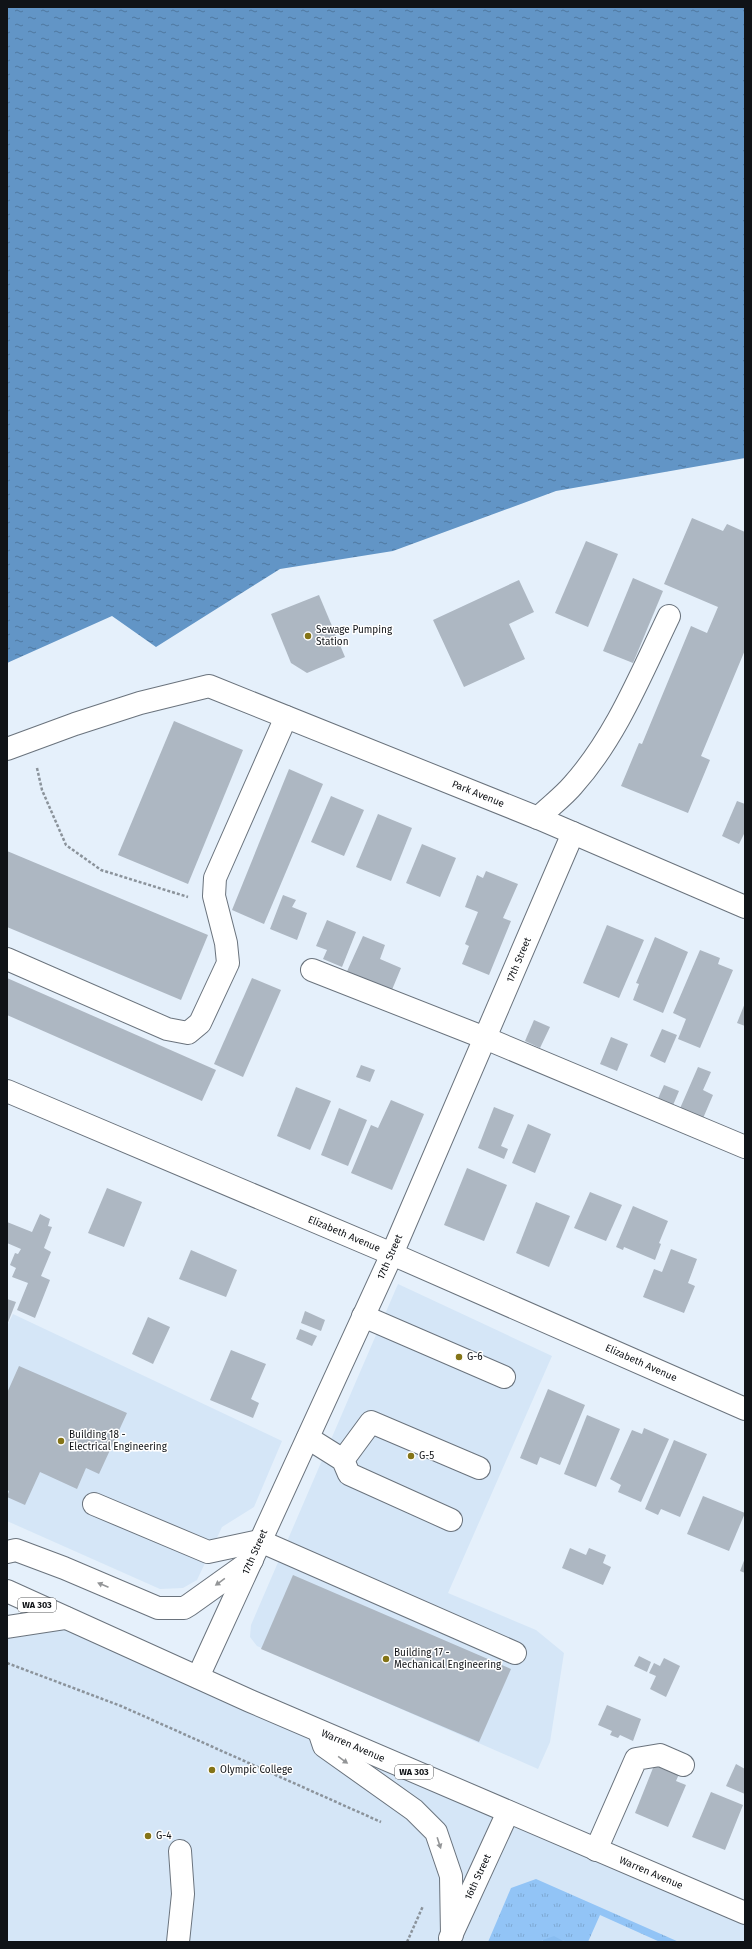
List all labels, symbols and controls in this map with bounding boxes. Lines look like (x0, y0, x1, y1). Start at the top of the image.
place label: Sewage Pumping Station (316, 624, 393, 648)
marker: Sewage Pumping Station (303, 631, 313, 641)
street label: Park Avenue (450, 778, 506, 810)
street label: 17th Street (504, 935, 534, 984)
street label: Elizabeth Avenue (306, 1213, 382, 1255)
street label: 17th Street (375, 1232, 405, 1281)
street label: Elizabeth Avenue (603, 1342, 679, 1384)
place label: G-6 (467, 1351, 483, 1363)
marker: G-6 (454, 1352, 464, 1362)
place label: Building 18 - Electrical Engineering (69, 1429, 168, 1453)
marker: Building 18 - Electrical Engineering (56, 1436, 66, 1446)
place label: G-5 (419, 1450, 434, 1462)
marker: G-5 (406, 1451, 416, 1461)
street label: 17th Street (240, 1527, 270, 1576)
one-way arrow (215, 1578, 225, 1586)
one-way arrow (96, 1581, 108, 1587)
road number: WA 303 (18, 1598, 56, 1612)
place label: Building 17 - Mechanical Engineering (394, 1647, 502, 1671)
marker: Building 17 - Mechanical Engineering (381, 1654, 391, 1664)
street label: Warren Avenue (319, 1727, 387, 1765)
one-way arrow (338, 1756, 348, 1764)
place label: Olympic College (220, 1764, 292, 1776)
marker: Olympic College (207, 1765, 217, 1775)
road number: WA 303 (395, 1765, 433, 1779)
place label: G-4 (156, 1830, 172, 1842)
marker: G-4 (143, 1831, 153, 1841)
one-way arrow (437, 1838, 443, 1850)
street label: 16th Street (462, 1852, 494, 1902)
street label: Warren Avenue (617, 1854, 685, 1892)

